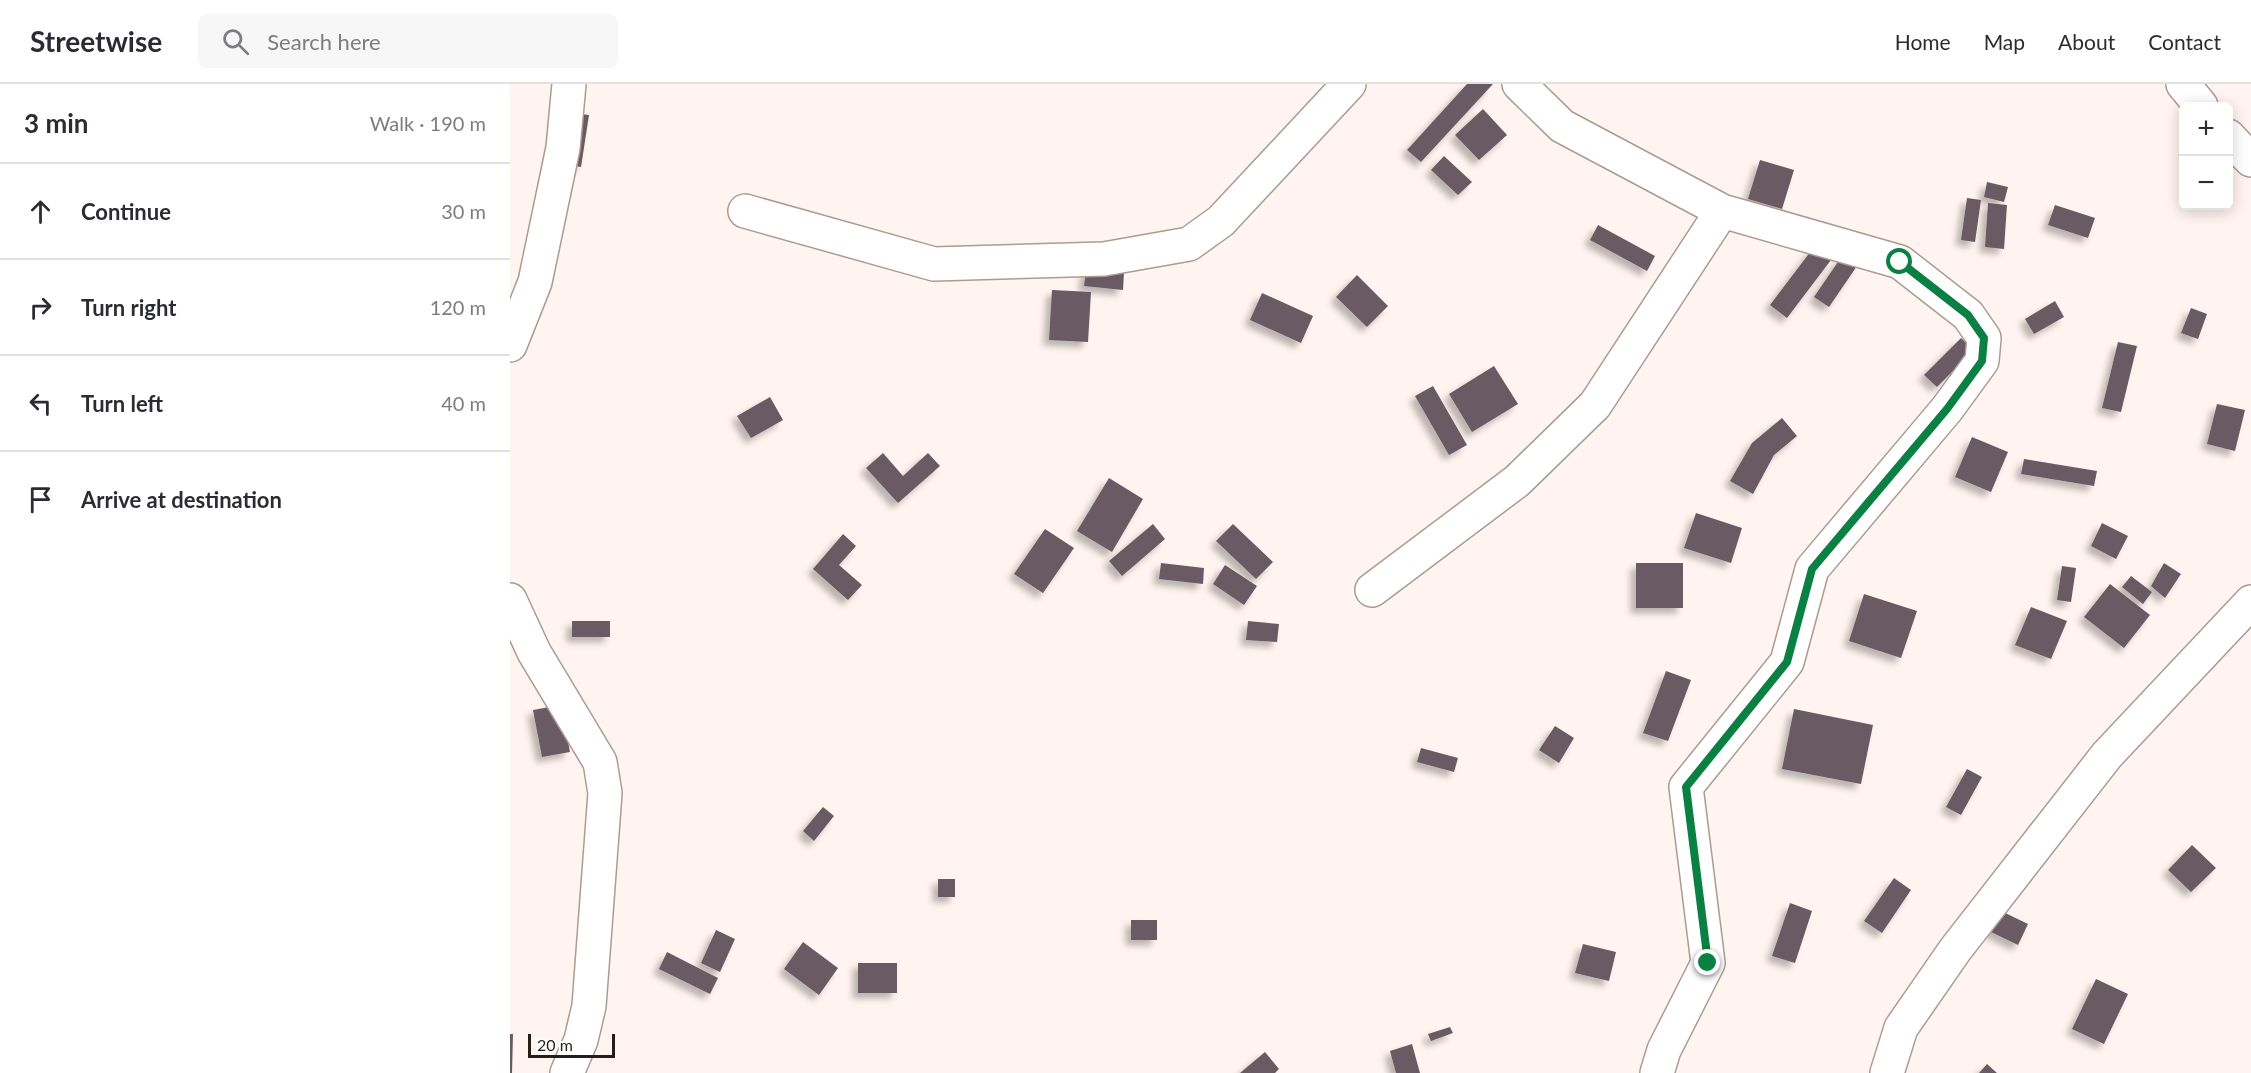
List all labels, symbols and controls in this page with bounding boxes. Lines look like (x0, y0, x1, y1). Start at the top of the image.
search box (198, 14, 618, 68)
text: Streetwise (30, 24, 162, 58)
icon: search (219, 25, 252, 58)
text: Search here (267, 28, 381, 55)
text: Home (1895, 29, 1951, 54)
text: Map (1984, 29, 2025, 54)
text: About (2058, 29, 2115, 54)
text: Contact (2148, 29, 2221, 54)
map controls (2179, 102, 2233, 210)
button: + (2179, 102, 2233, 156)
text: 3 min (24, 107, 88, 139)
text: Walk · 190 m (370, 111, 486, 135)
button: − (2179, 156, 2233, 210)
icon: ahead (24, 195, 57, 228)
text: Continue (81, 198, 171, 225)
text: 30 m (441, 199, 486, 223)
route start (1886, 248, 1912, 274)
icon: right (24, 291, 57, 324)
text: Turn right (81, 294, 176, 321)
text: 120 m (430, 295, 486, 319)
icon: left (24, 387, 57, 420)
text: Turn left (81, 390, 163, 417)
text: 40 m (441, 391, 486, 415)
icon: arrive (24, 483, 57, 516)
text: Arrive at destination (81, 486, 282, 513)
route end (1694, 949, 1720, 975)
scale bar (528, 1031, 615, 1058)
text: 20 m (537, 1035, 573, 1054)

